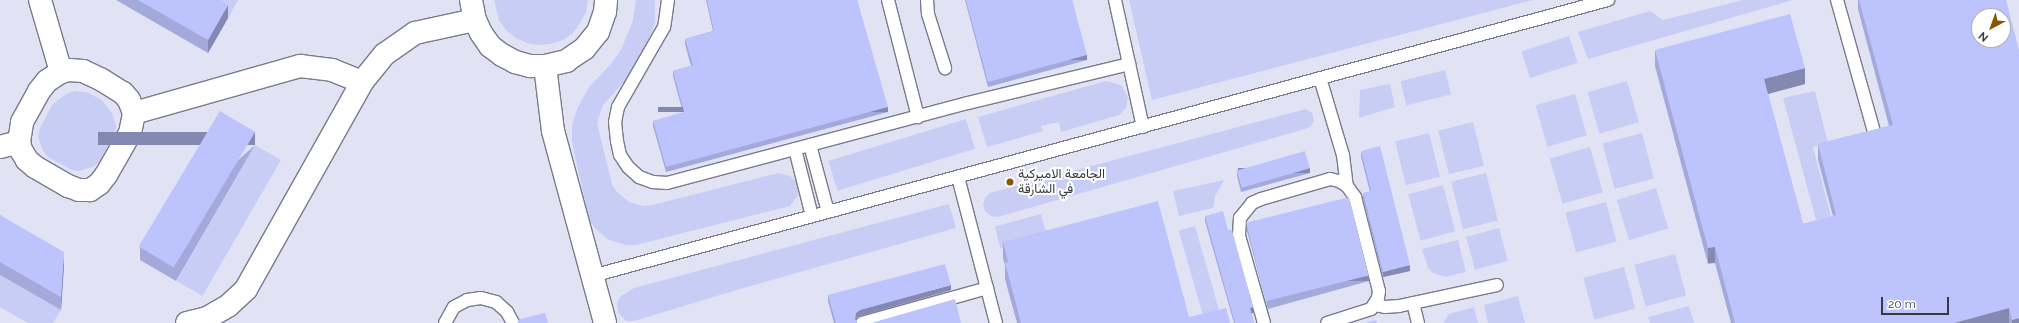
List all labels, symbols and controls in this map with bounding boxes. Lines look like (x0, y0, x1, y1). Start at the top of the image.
north arrow (1971, 8, 2011, 48)
text: N (1976, 29, 1991, 44)
place label: الجامعة الاميركية في الشارقة (1018, 167, 1105, 198)
marker: الجامعة الاميركية في الشارقة (1005, 177, 1015, 187)
scale bar (1883, 289, 1951, 315)
text: 20 m (1888, 297, 1916, 311)

